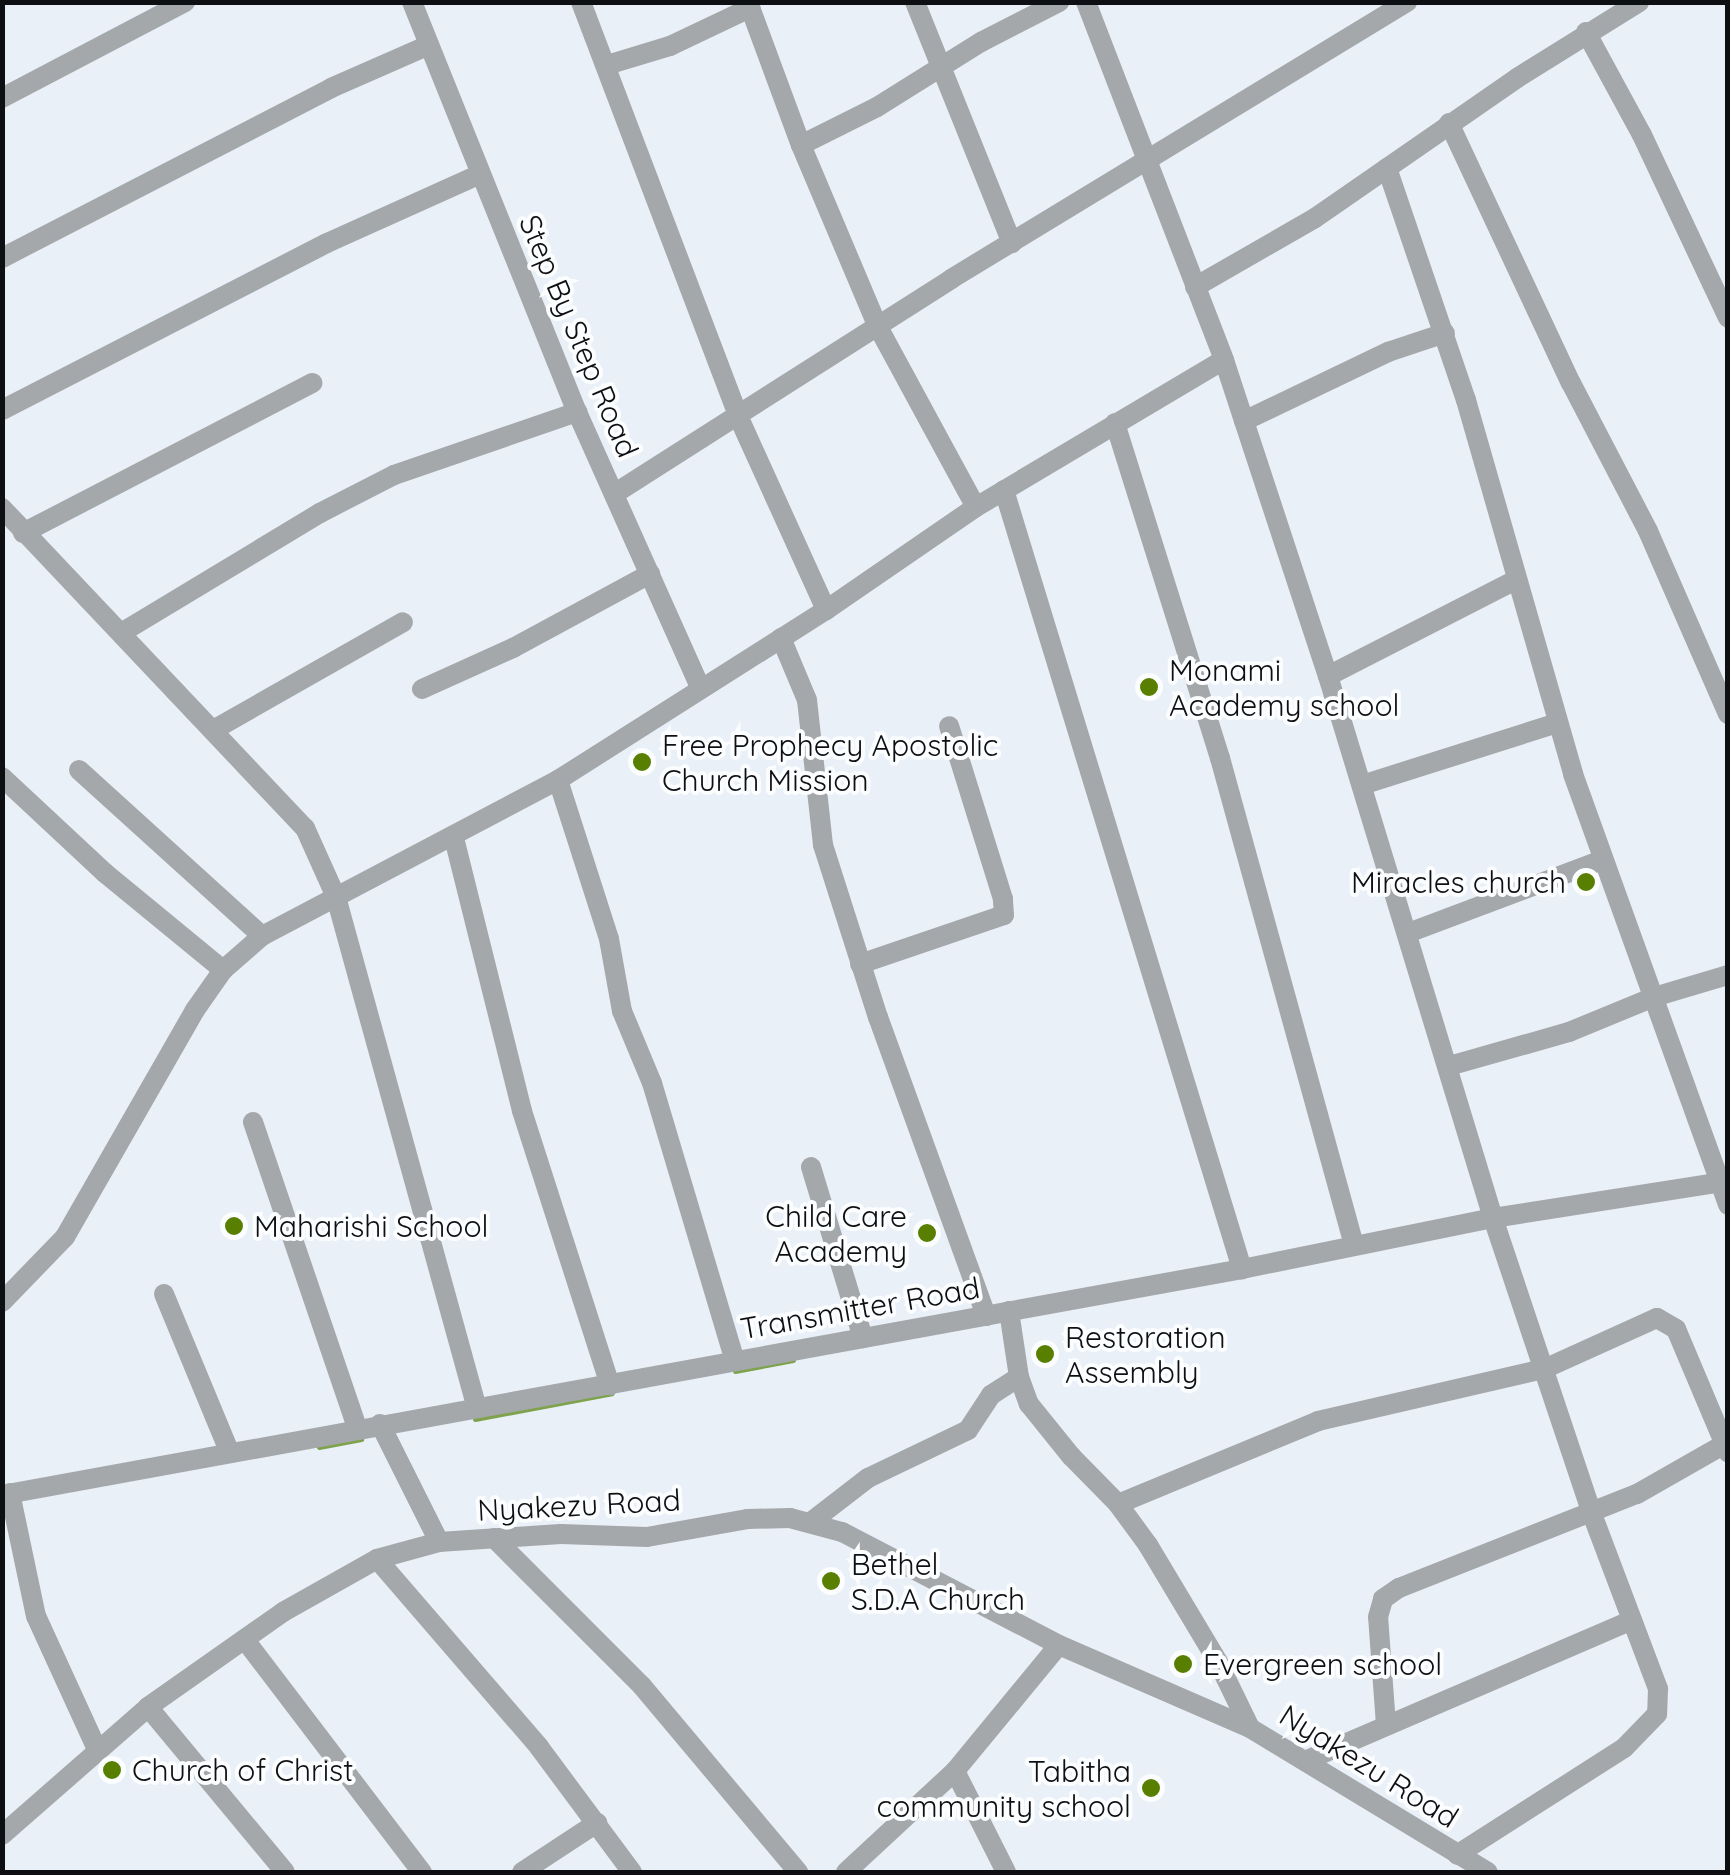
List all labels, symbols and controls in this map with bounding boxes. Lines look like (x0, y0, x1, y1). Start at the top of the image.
street label: Step By Step Road (512, 209, 646, 463)
place label: Monami Academy school (1169, 652, 1399, 722)
marker: Monami Academy school (1138, 676, 1160, 698)
place label: Free Prophecy Apostolic Church Mission (662, 727, 998, 798)
marker: Free Prophecy Apostolic Church Mission (631, 751, 653, 773)
place label: Miracles church (1351, 864, 1566, 900)
marker: Miracles church (1575, 871, 1597, 893)
place label: Child Care Academy (765, 1198, 907, 1268)
place label: Maharishi School (254, 1208, 488, 1244)
marker: Maharishi School (223, 1215, 245, 1237)
marker: Child Care Academy (916, 1222, 938, 1244)
street label: Transmitter Road (738, 1269, 982, 1347)
place label: Restoration Assembly (1065, 1319, 1226, 1390)
marker: Restoration Assembly (1034, 1343, 1056, 1365)
street label: Nyakezu Road (476, 1482, 682, 1528)
place label: Bethel S.D.A Church (851, 1546, 1025, 1616)
marker: Bethel S.D.A Church (820, 1570, 842, 1592)
place label: Evergreen school (1203, 1646, 1442, 1682)
marker: Evergreen school (1172, 1653, 1194, 1675)
street label: Nyakezu Road (1273, 1697, 1465, 1835)
place label: Church of Christ (132, 1752, 353, 1788)
place label: Tabitha community school (877, 1753, 1131, 1824)
marker: Church of Christ (101, 1759, 123, 1781)
marker: Tabitha community school (1140, 1777, 1162, 1799)

